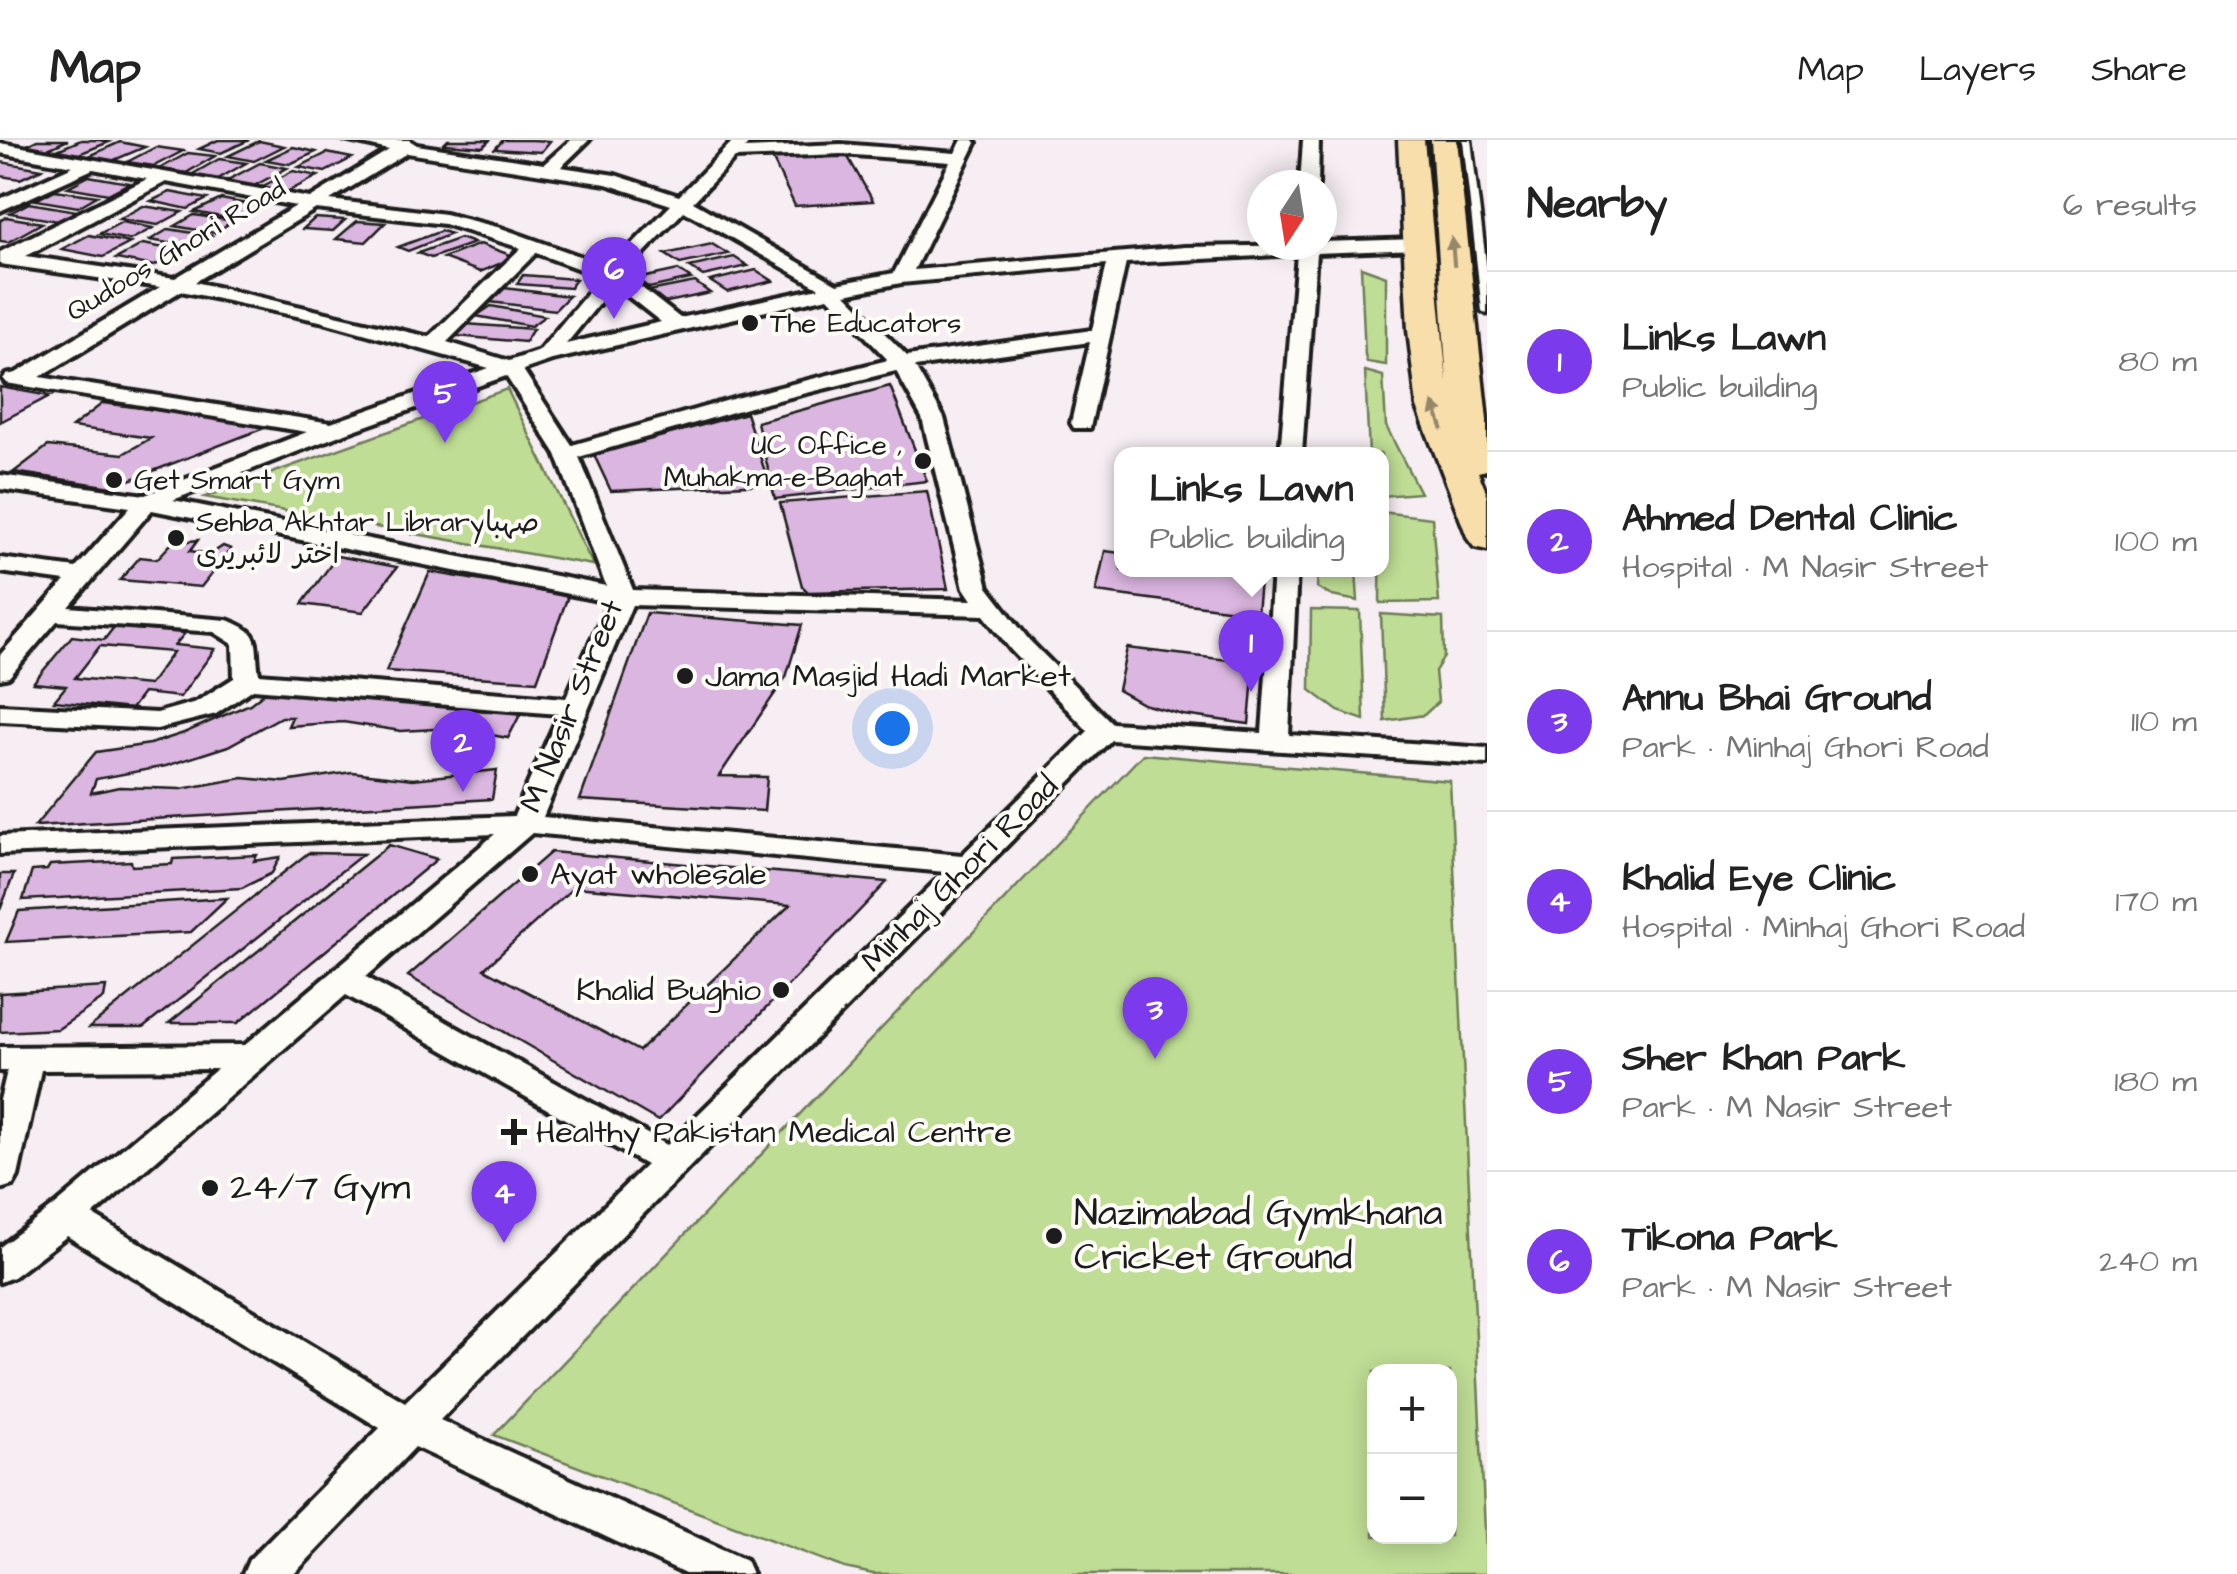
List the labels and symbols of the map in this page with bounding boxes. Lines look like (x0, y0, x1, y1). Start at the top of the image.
street label: Qudoos Ghori Road (59, 169, 293, 331)
north arrow (1247, 170, 1337, 260)
pin: 6 (582, 236, 646, 319)
one-way arrow (1445, 236, 1461, 268)
place label: The Educators (770, 304, 961, 343)
marker: The Educators (739, 312, 761, 334)
pin: 5 (412, 360, 478, 443)
one-way arrow (1430, 401, 1445, 431)
place label: UC Office , Muhakma-e-Baghat (664, 426, 904, 498)
marker: UC Office , Muhakma-e-Baghat (912, 450, 934, 472)
place label: Get Smart Gym (134, 461, 340, 502)
marker: Get Smart Gym (103, 469, 125, 491)
place label: Sehba Akhtar Libraryصہبا اختر لائبریری (196, 503, 539, 574)
marker: Sehba Akhtar Libraryصہبا اختر لائبریری (165, 527, 187, 549)
street label: M Nasir Street (509, 593, 635, 819)
pin: 1 (1218, 610, 1284, 692)
place label: Jama Masjid Hadi Market (705, 654, 1071, 699)
marker: Jama Masjid Hadi Market (674, 665, 696, 687)
your location (867, 703, 918, 754)
pin: 2 (430, 710, 496, 792)
street label: Minhaj Ghori Road (851, 765, 1069, 983)
place label: Ayat wholesale (550, 852, 767, 897)
marker: Ayat wholesale (519, 863, 541, 885)
place label: Khalid Bughio (576, 968, 761, 1013)
pin: 3 (1122, 976, 1188, 1059)
marker: Khalid Bughio (770, 979, 792, 1001)
place label: Healthy Pakistan Medical Centre (536, 1110, 1012, 1155)
marker: Healthy Pakistan Medical Centre (501, 1119, 527, 1145)
pin: 4 (472, 1160, 536, 1243)
place label: 24/7 Gym (230, 1162, 411, 1215)
marker: 24/7 Gym (199, 1177, 221, 1199)
place label: Nazimabad Gymkhana Cricket Ground (1074, 1188, 1443, 1284)
marker: Nazimabad Gymkhana Cricket Ground (1043, 1225, 1065, 1247)

